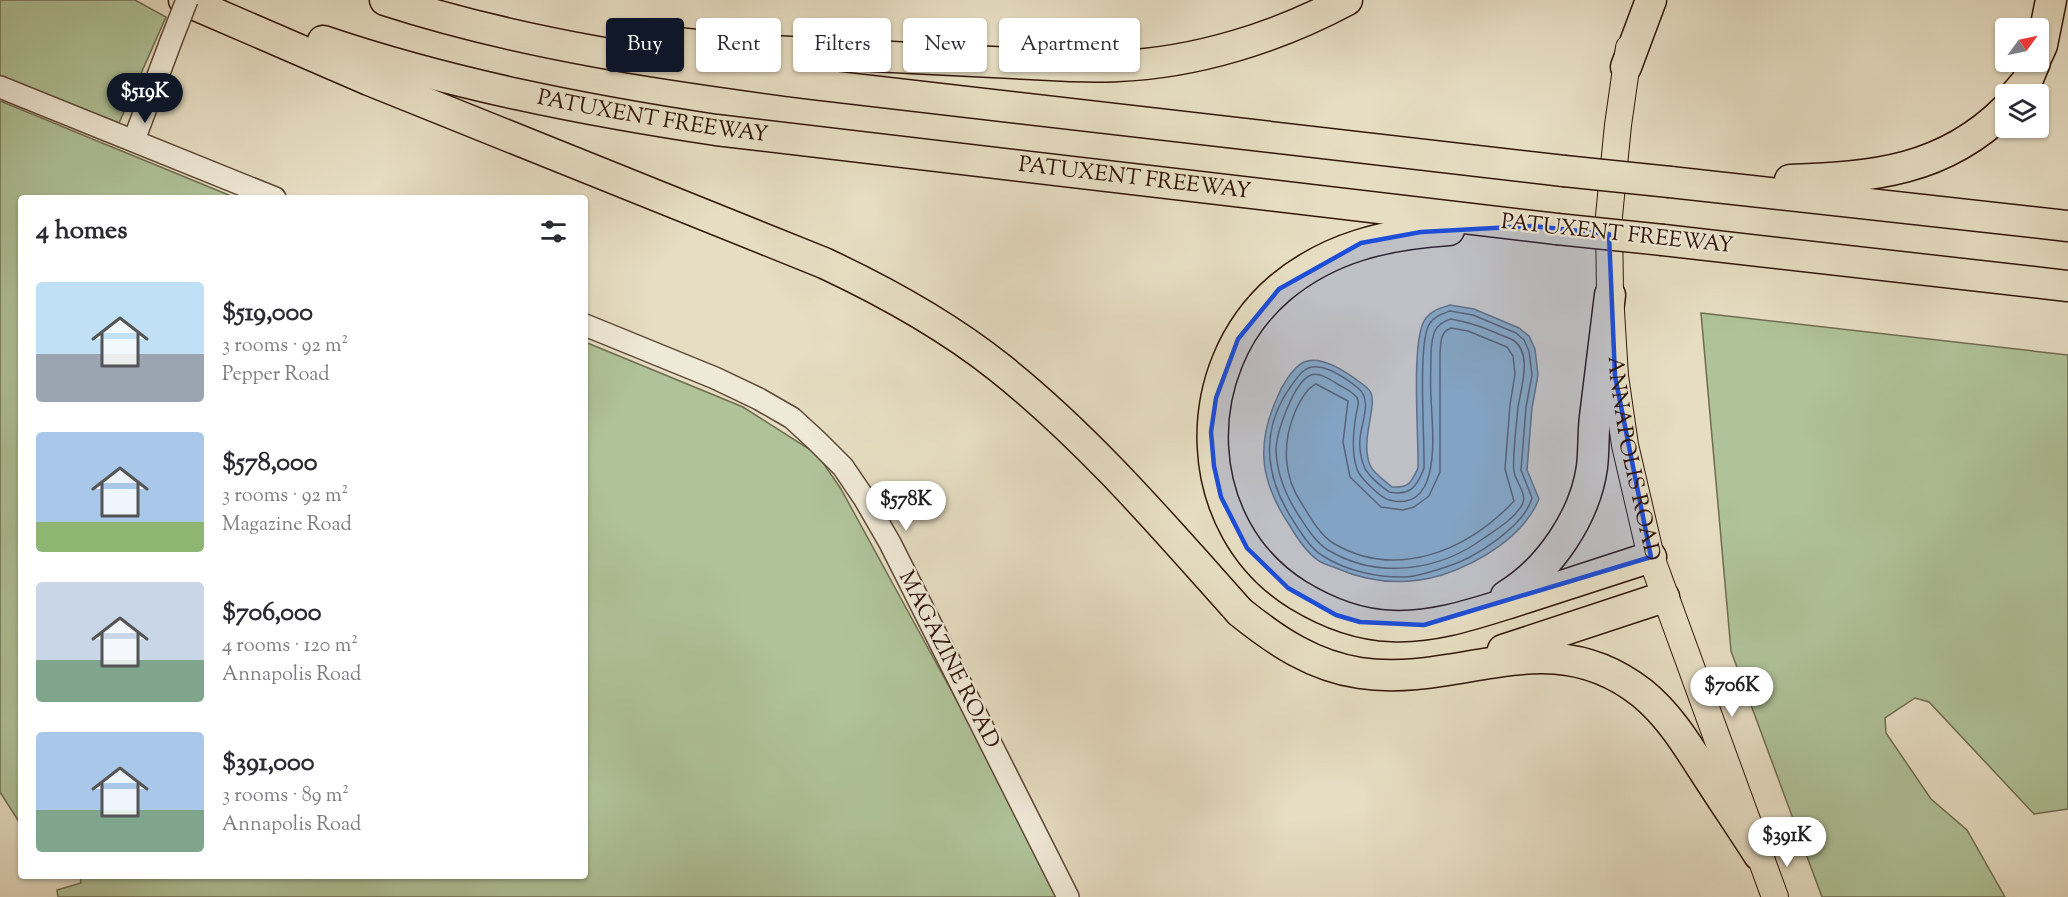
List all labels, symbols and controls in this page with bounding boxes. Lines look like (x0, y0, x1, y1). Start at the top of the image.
chip: Buy (606, 18, 684, 72)
chip: Rent (696, 18, 781, 72)
chip: Filters (793, 18, 891, 72)
chip: New (903, 18, 987, 72)
chip: Apartment (999, 18, 1140, 72)
north arrow (1995, 18, 2049, 72)
map controls (1995, 18, 2049, 138)
pin: $519K (103, 73, 187, 124)
text: $519K (121, 78, 169, 107)
street label: PATUXENT FREEWAY (534, 83, 770, 152)
button: layers (1995, 84, 2049, 138)
street label: PATUXENT FREEWAY (1017, 150, 1253, 209)
street label: PATUXENT FREEWAY (1499, 207, 1735, 263)
text: 4 homes (36, 213, 127, 250)
icon: filters (537, 215, 570, 248)
text: $519,000 (222, 295, 313, 332)
icon: home (84, 306, 156, 378)
text: 3 rooms · 92 m² (222, 332, 348, 361)
street label: ANNAPOLIS ROAD (1598, 356, 1668, 565)
text: Pepper Road (222, 361, 330, 390)
text: $578,000 (222, 445, 318, 482)
icon: home (84, 456, 156, 528)
pin: $578K (864, 481, 948, 532)
text: 3 rooms · 92 m² (222, 482, 348, 511)
text: $578K (880, 486, 932, 515)
text: Magazine Road (222, 511, 352, 540)
street label: MAGAZINE ROAD (889, 565, 1007, 755)
text: $706,000 (222, 595, 322, 632)
icon: home (84, 606, 156, 678)
text: 4 rooms · 120 m² (222, 632, 358, 661)
text: Annapolis Road (222, 661, 361, 690)
pin: $706K (1690, 667, 1774, 718)
text: $706K (1704, 672, 1760, 701)
text: $391,000 (222, 745, 315, 782)
icon: home (84, 756, 156, 828)
text: 3 rooms · 89 m² (222, 782, 349, 811)
text: Annapolis Road (222, 811, 361, 840)
pin: $391K (1745, 817, 1829, 868)
text: $391K (1762, 822, 1812, 851)

